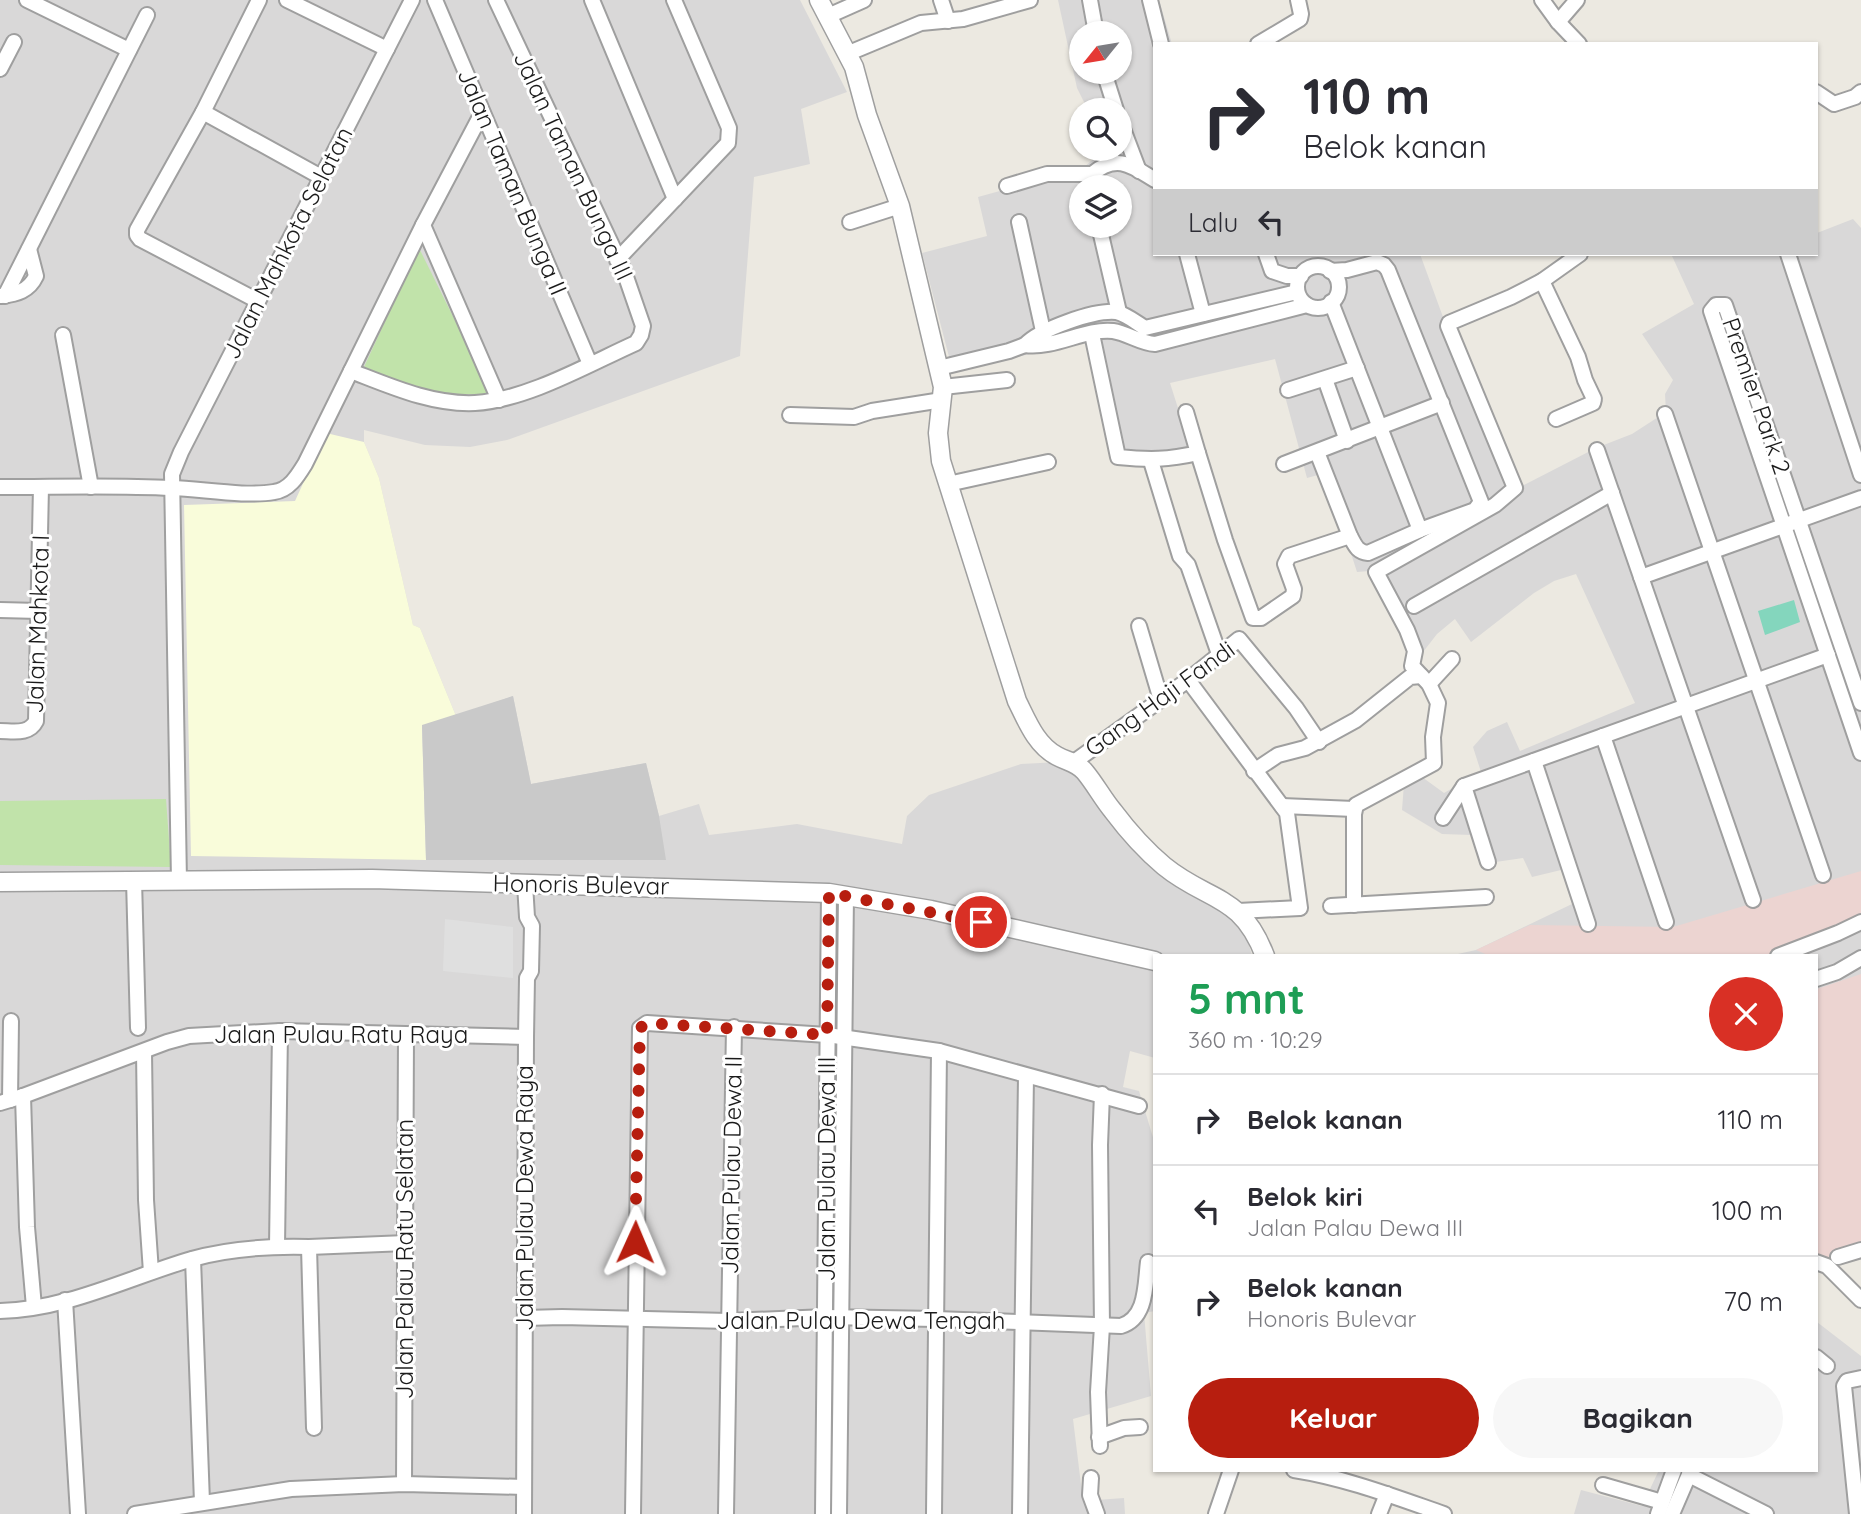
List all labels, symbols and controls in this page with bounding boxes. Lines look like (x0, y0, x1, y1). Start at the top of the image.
north arrow (1069, 21, 1132, 84)
map controls (1069, 21, 1132, 238)
street label: Jalan Taman Bunga III (507, 47, 639, 285)
street label: Jalan Taman Bunga II (451, 64, 573, 300)
text: 110 m (1303, 65, 1430, 126)
icon: right (1188, 70, 1279, 161)
button: search (1069, 98, 1132, 161)
street label: Jalan Mahkota Selatan (216, 121, 359, 364)
text: Belok kanan (1303, 126, 1487, 166)
button: layers (1069, 175, 1132, 238)
icon: left (1252, 203, 1290, 241)
text: Lalu (1188, 206, 1238, 239)
street label: Premier Park 2 (1716, 313, 1798, 478)
street label: Jalan Mahkota I (19, 534, 55, 714)
street label: Gang Haji Fandi (1079, 634, 1240, 763)
street label: Honoris Bulevar (492, 867, 670, 901)
pin (951, 892, 1011, 952)
icon: arrive (962, 903, 1000, 941)
text: 5 mnt (1188, 972, 1305, 1025)
button: close (1709, 977, 1783, 1051)
street label: Jalan Pulau Ratu Raya (214, 1019, 468, 1049)
text: 360 m · 10:29 (1188, 1025, 1322, 1054)
street label: Jalan Pulau Dewa II (714, 1055, 748, 1275)
street label: Jalan Pulau Dewa III (811, 1057, 841, 1281)
street label: Jalan Pulau Dewa Raya (509, 1065, 539, 1331)
icon: right (1188, 1101, 1226, 1139)
text: Belok kanan (1247, 1103, 1403, 1136)
text: 110 m (1717, 1103, 1783, 1136)
street label: Jalan Palau Ratu Selatan (389, 1119, 419, 1399)
text: Belok kiri (1247, 1180, 1363, 1213)
icon: left (1188, 1192, 1226, 1230)
text: 100 m (1712, 1194, 1783, 1227)
position arrow (598, 1205, 672, 1279)
text: Jalan Palau Dewa III (1247, 1213, 1463, 1242)
text: Belok kanan (1247, 1271, 1403, 1304)
icon: right (1188, 1283, 1226, 1321)
text: 70 m (1723, 1285, 1783, 1318)
text: Honoris Bulevar (1247, 1304, 1416, 1333)
street label: Jalan Pulau Dewa Tengah (717, 1305, 1005, 1335)
button: Keluar (1188, 1378, 1479, 1458)
button: Bagikan (1493, 1378, 1783, 1458)

